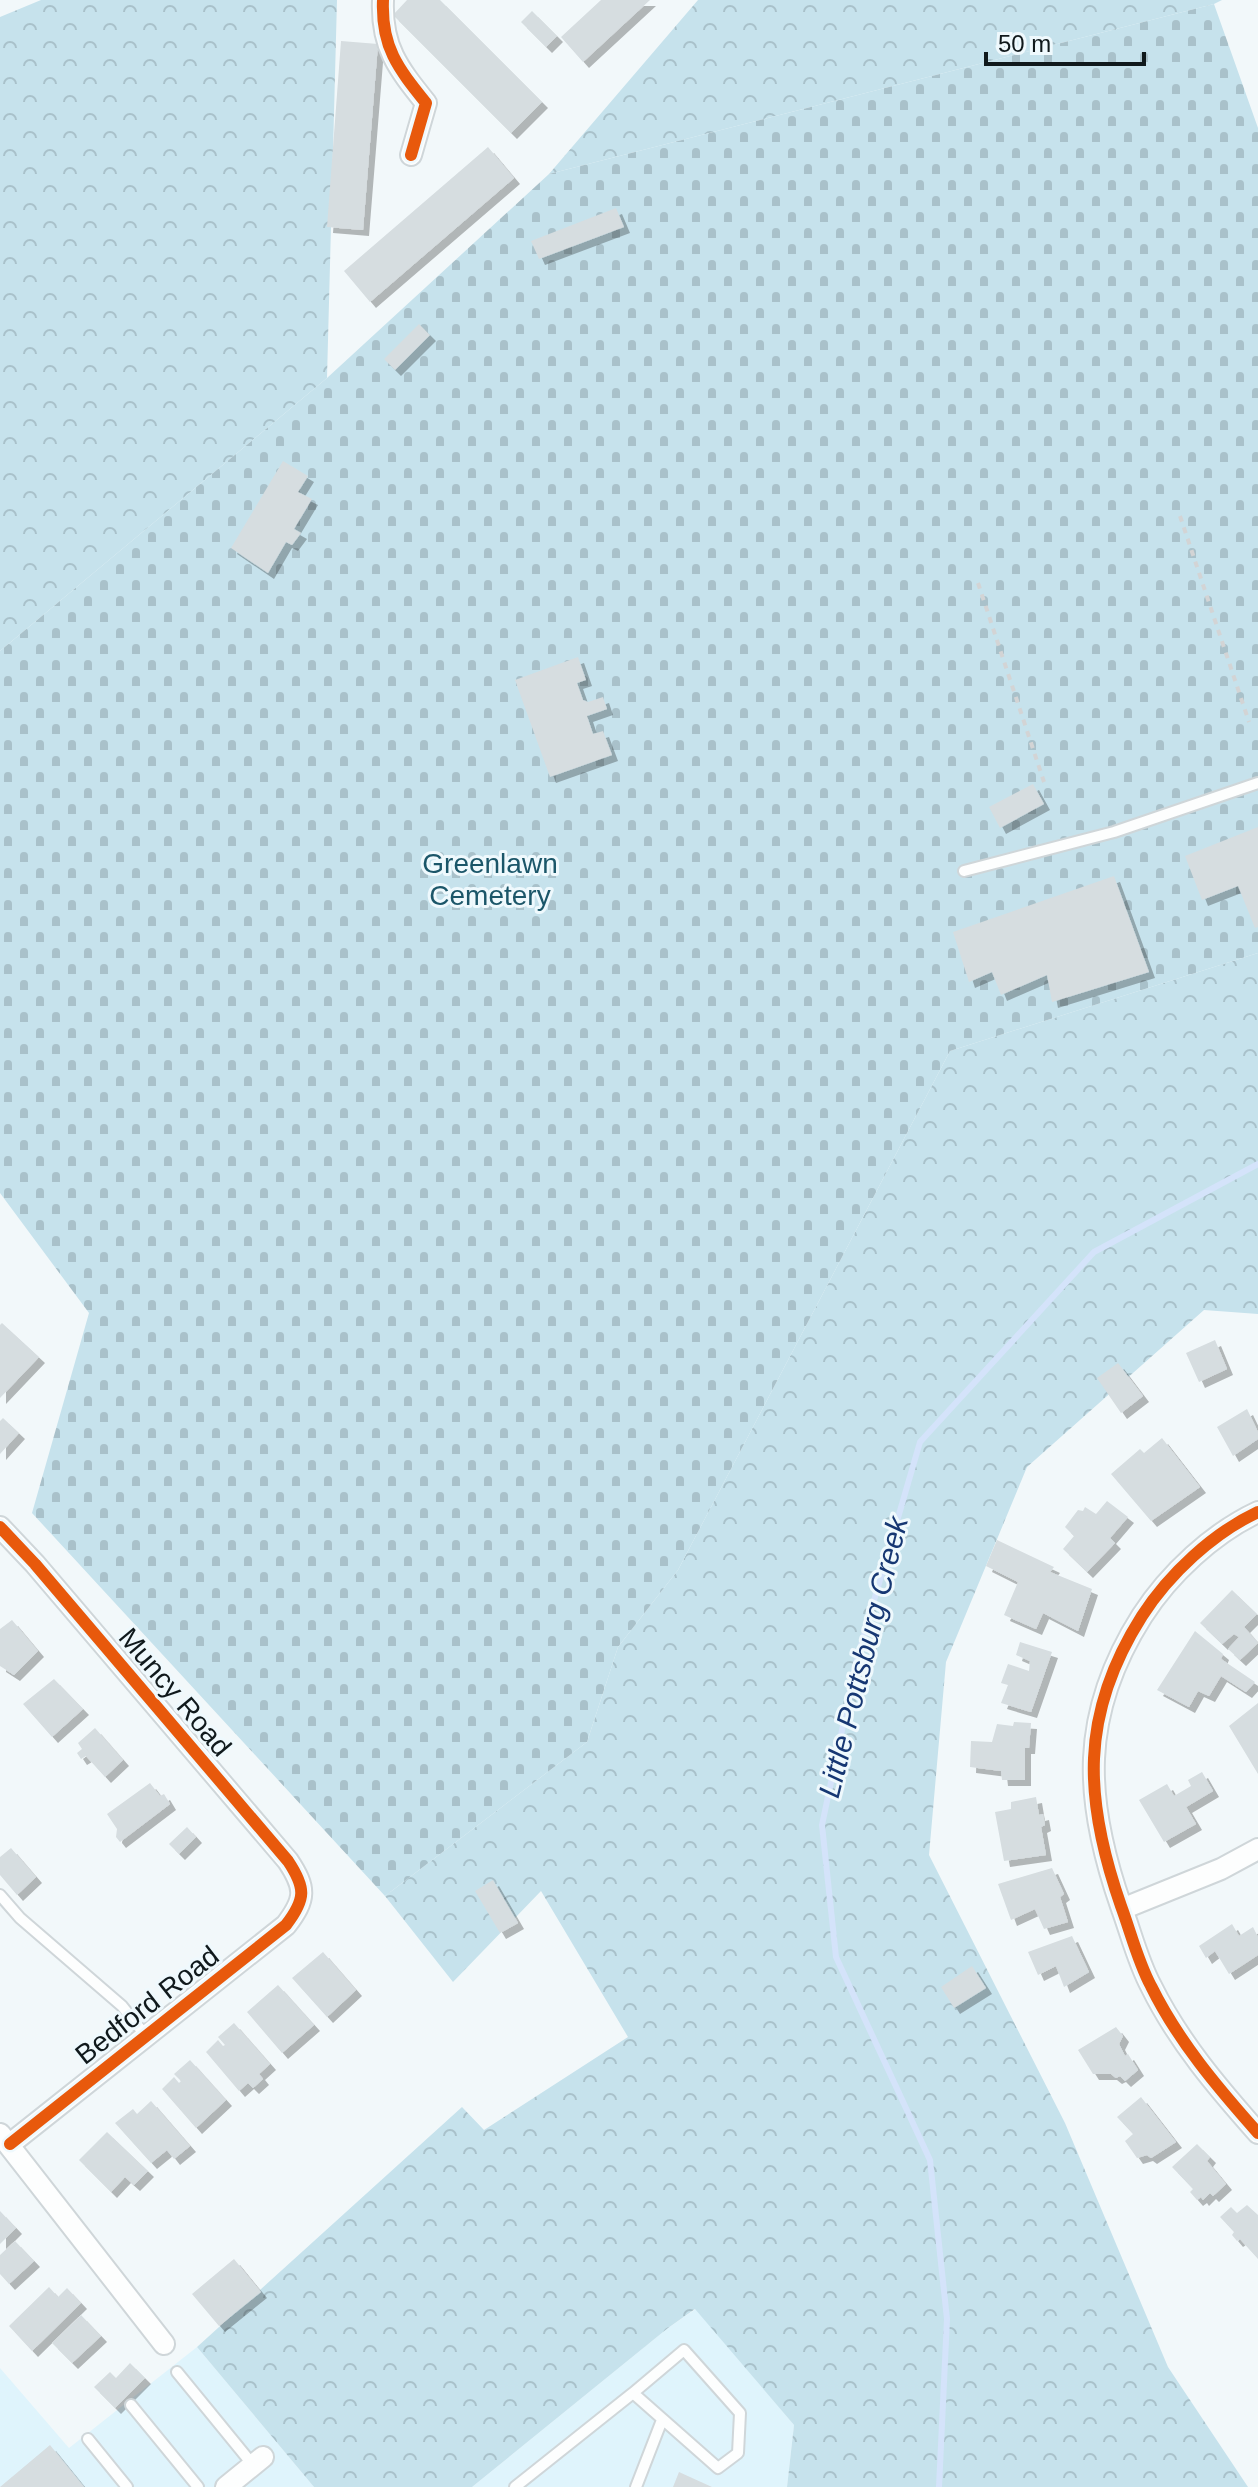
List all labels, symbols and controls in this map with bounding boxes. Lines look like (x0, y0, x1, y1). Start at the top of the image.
scale bar (986, 16, 1144, 66)
text: 50 m (998, 30, 1051, 57)
park label: Greenlawn Cemetery (422, 848, 558, 911)
water label: Little Pottsburg Creek (812, 1511, 914, 1801)
street label: Muncy Road (113, 1622, 237, 1762)
street label: Bedford Road (69, 1940, 225, 2070)

